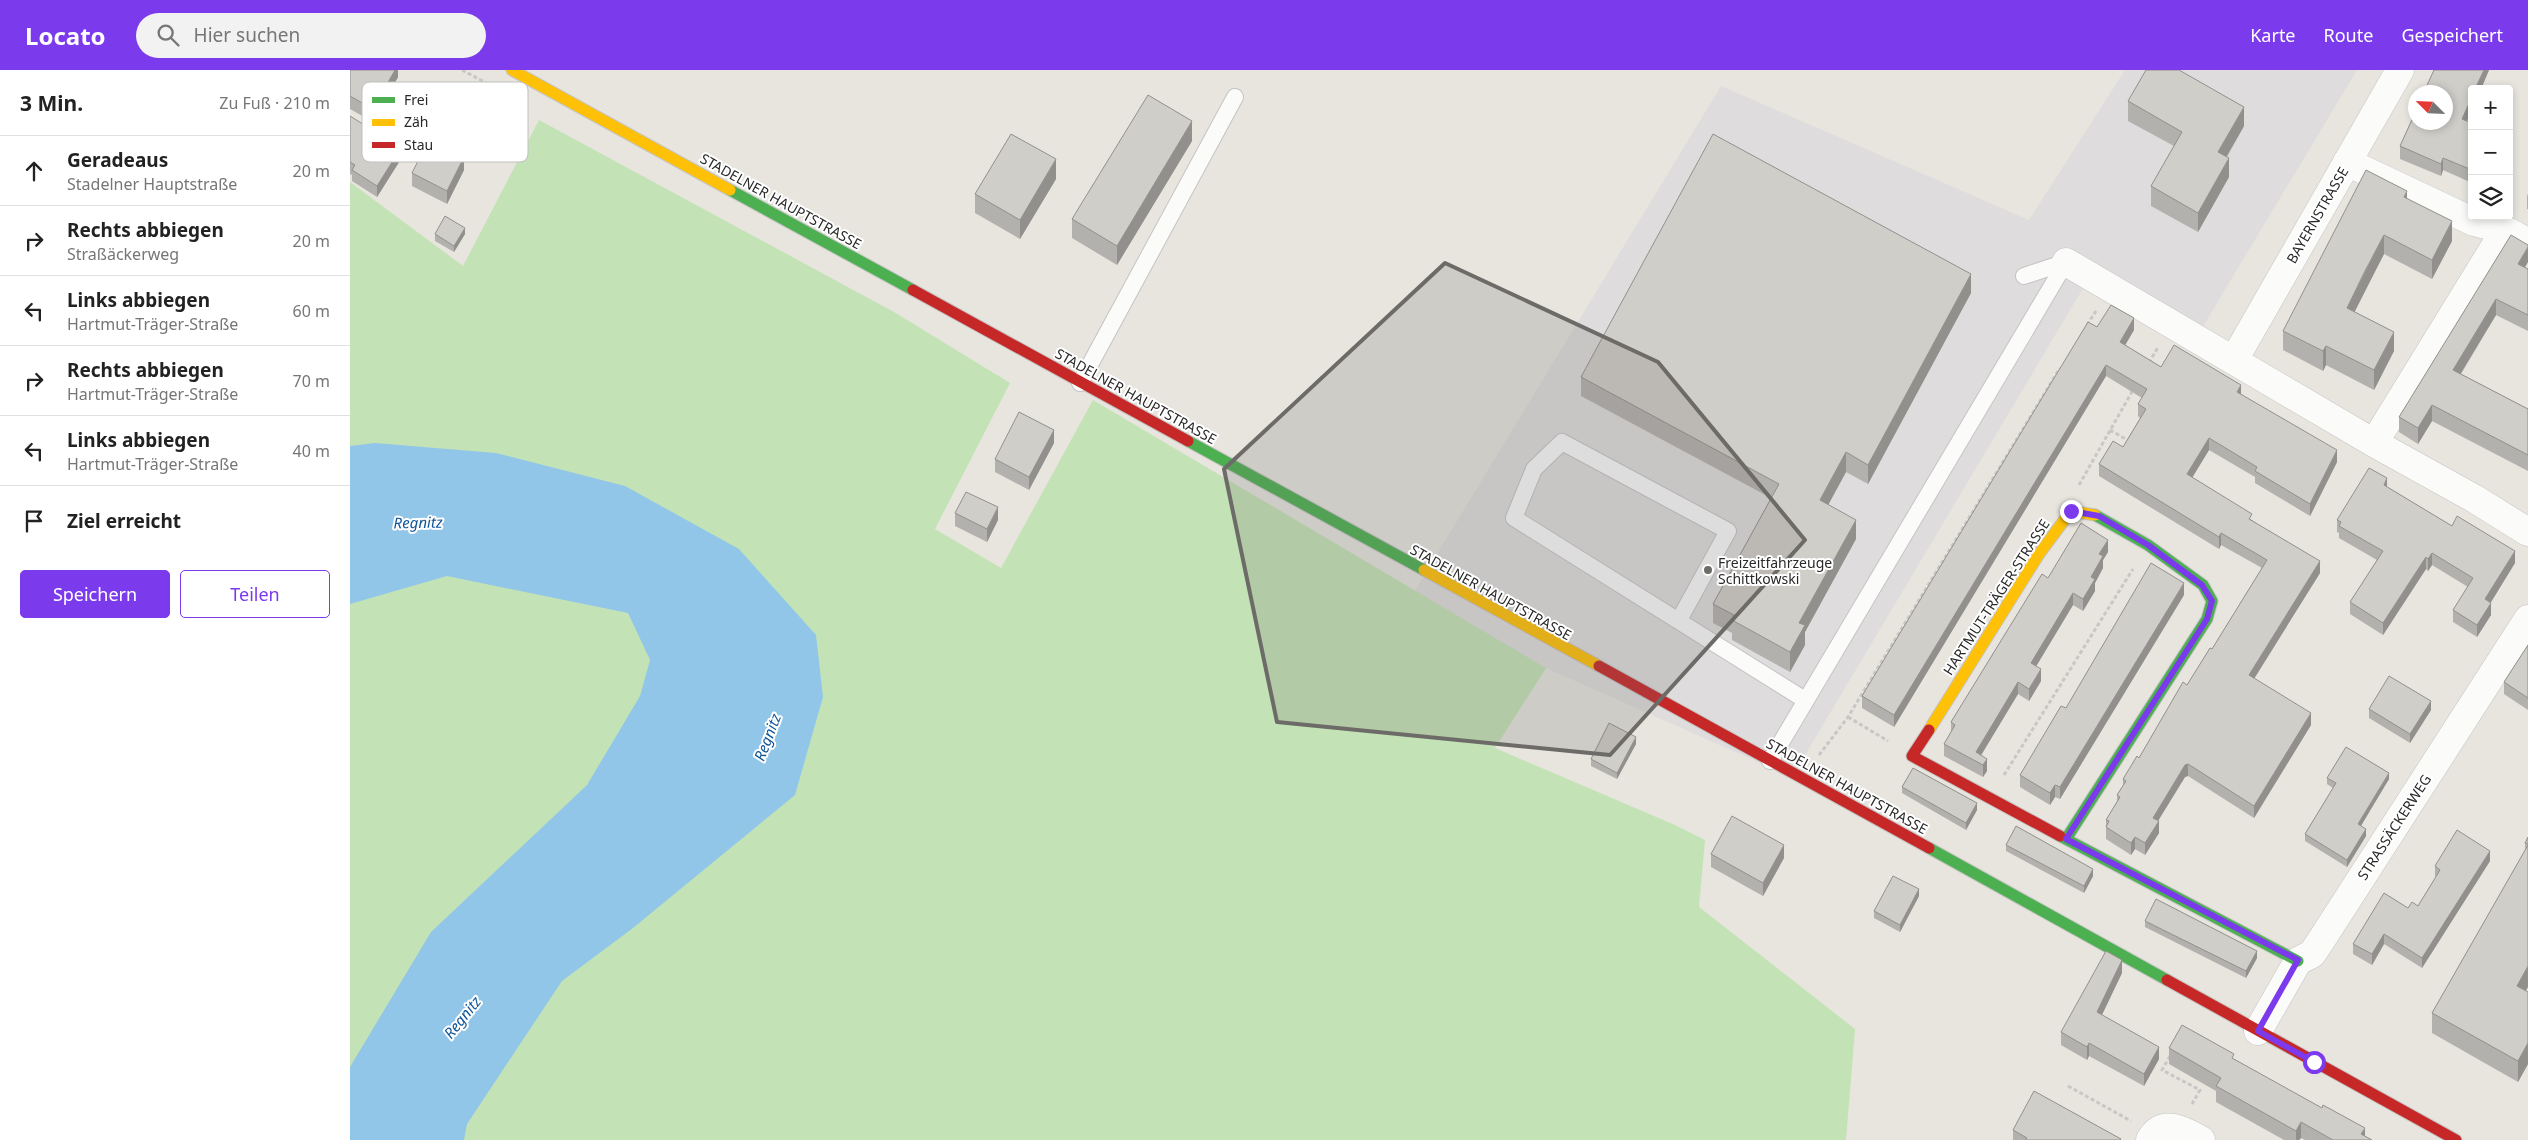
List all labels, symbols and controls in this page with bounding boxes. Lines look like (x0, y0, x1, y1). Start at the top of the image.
search box (136, 13, 486, 58)
text: Locato (25, 19, 106, 52)
icon: search (154, 21, 182, 49)
text: Hier suchen (194, 22, 300, 48)
text: Karte (2250, 23, 2296, 47)
text: Route (2324, 23, 2373, 47)
text: Gespeichert (2401, 23, 2503, 47)
legend (362, 82, 528, 162)
north arrow (2408, 85, 2453, 130)
map controls (2468, 85, 2513, 220)
button: + (2468, 85, 2513, 130)
text: 3 Min. (20, 89, 83, 117)
text: Frei (404, 90, 428, 109)
text: Zu Fuß · 210 m (219, 92, 330, 114)
text: Zäh (404, 112, 429, 131)
button: − (2468, 130, 2513, 175)
text: Stau (404, 135, 433, 154)
text: Geradeaus (67, 147, 168, 173)
street label: STADELNER HAUPTSTRASSE (697, 149, 865, 253)
icon: ahead (20, 157, 48, 185)
text: 20 m (293, 160, 330, 182)
street label: BAYERNSTRASSE (2282, 163, 2352, 267)
text: Stadelner Hauptstraße (67, 173, 237, 195)
button: layers (2468, 175, 2513, 220)
text: Rechts abbiegen (67, 217, 224, 243)
icon: right (20, 227, 48, 255)
text: 20 m (293, 230, 330, 252)
text: Straßäckerweg (67, 243, 179, 265)
text: Links abbiegen (67, 287, 210, 313)
icon: left (20, 297, 48, 325)
text: 60 m (293, 300, 330, 322)
text: Hartmut-Träger-Straße (67, 313, 238, 335)
street label: STADELNER HAUPTSTRASSE (1052, 344, 1220, 448)
text: Rechts abbiegen (67, 357, 224, 383)
icon: right (20, 367, 48, 395)
text: 70 m (293, 370, 330, 392)
text: Hartmut-Träger-Straße (67, 383, 238, 405)
text: Links abbiegen (67, 427, 210, 453)
icon: left (20, 437, 48, 465)
text: 40 m (293, 440, 330, 462)
text: Hartmut-Träger-Straße (67, 453, 238, 475)
route end (2060, 500, 2083, 523)
icon: arrive (20, 507, 48, 535)
text: Ziel erreicht (67, 508, 181, 534)
water label: Regnitz (393, 512, 443, 532)
street label: HARTMUT-TRÄGER-STRASSE (1938, 515, 2054, 679)
street label: STADELNER HAUPTSTRASSE (1407, 540, 1575, 644)
place label: Freizeitfahrzeuge Schittkowski (1718, 553, 1832, 588)
marker: Freizeitfahrzeuge Schittkowski (1702, 564, 1714, 576)
button: Speichern (20, 570, 170, 618)
button: Teilen (180, 570, 330, 618)
water label: Regnitz (749, 710, 785, 763)
street label: STADELNER HAUPTSTRASSE (1763, 734, 1931, 838)
street label: STRASSÄCKERWEG (2353, 771, 2435, 883)
water label: Regnitz (439, 991, 485, 1042)
route start (2303, 1051, 2326, 1074)

